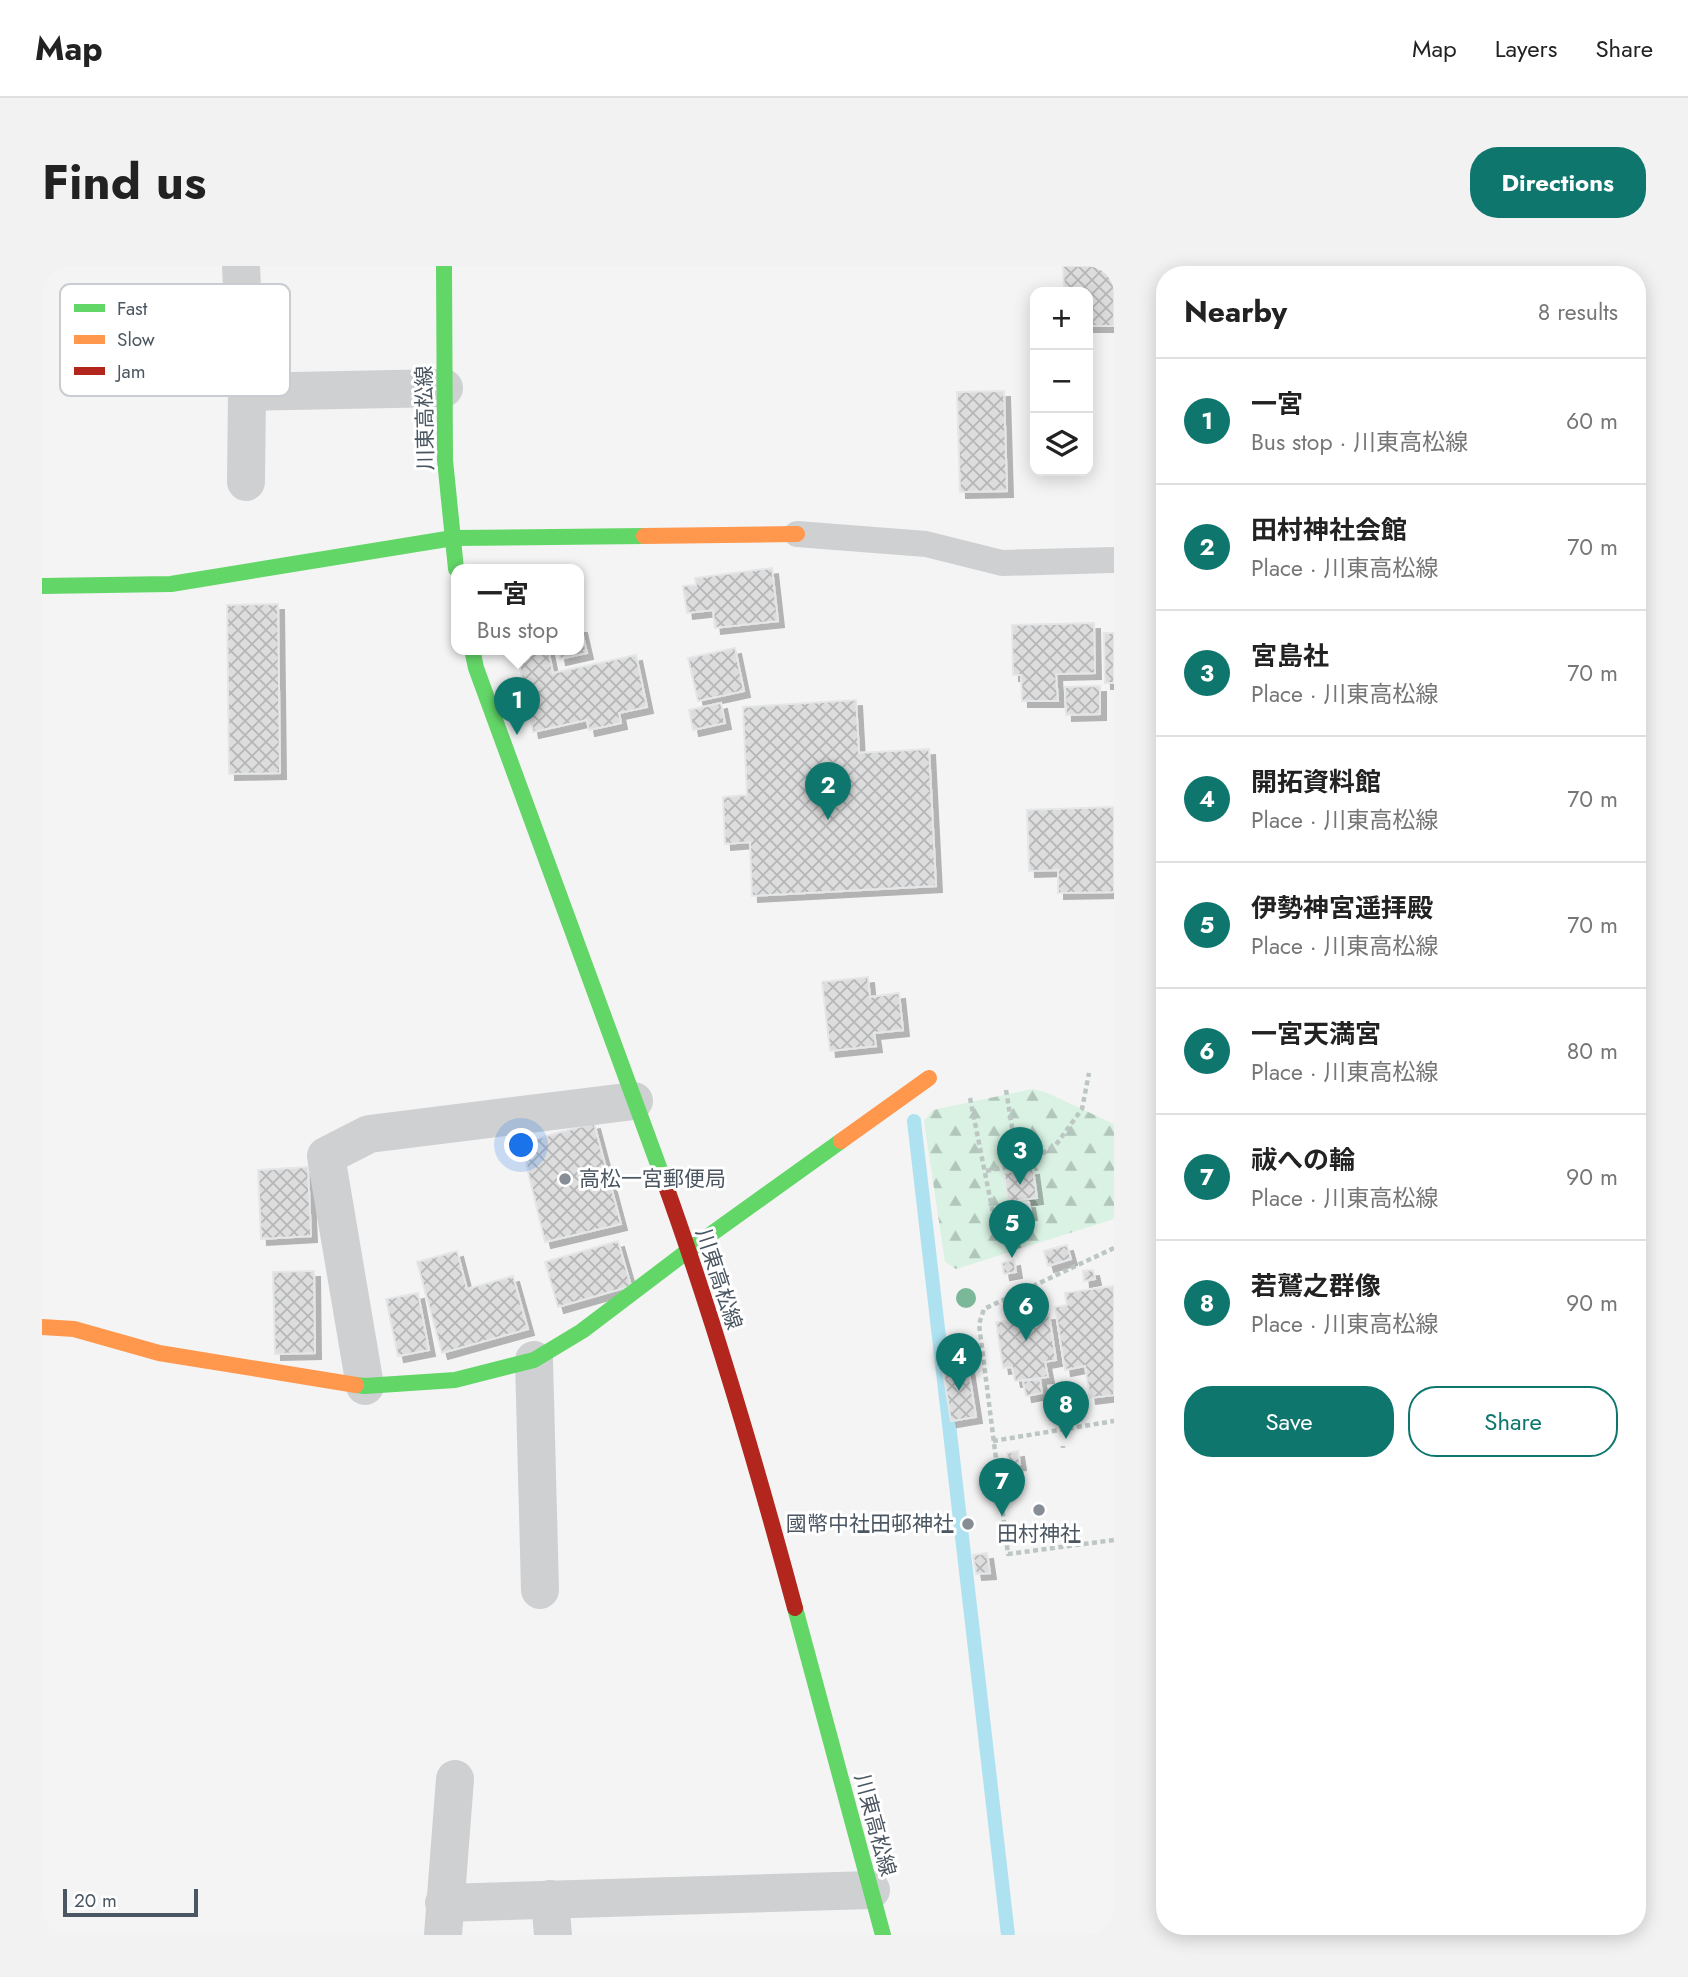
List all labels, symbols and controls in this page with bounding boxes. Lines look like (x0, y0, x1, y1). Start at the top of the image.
text: Map (35, 25, 103, 72)
text: Map (1412, 31, 1457, 66)
text: Layers (1495, 31, 1557, 66)
text: Share (1595, 31, 1653, 66)
text: Find us (42, 147, 206, 217)
button: Directions (1470, 147, 1646, 218)
legend (60, 284, 290, 396)
map controls (1030, 287, 1093, 476)
button: + (1030, 287, 1093, 350)
text: Nearby (1184, 290, 1287, 333)
text: Fast (117, 295, 148, 322)
text: 8 results (1538, 295, 1618, 329)
text: Slow (117, 326, 155, 353)
button: − (1030, 350, 1093, 413)
text: Jam (114, 358, 146, 385)
street label: 川東高松線 (409, 365, 441, 471)
text: 一宮 (1251, 385, 1303, 423)
text: 1 (1201, 404, 1213, 438)
text: 60 m (1566, 404, 1618, 438)
button: layers (1030, 413, 1093, 476)
text: Bus stop · 川東高松線 (1251, 425, 1468, 459)
text: 田村神社会館 (1251, 511, 1407, 549)
text: 2 (1199, 530, 1215, 564)
text: 70 m (1567, 530, 1618, 564)
text: Place · 川東高松線 (1251, 551, 1439, 585)
popup (451, 564, 584, 655)
text: 一宮 (477, 575, 529, 613)
text: Bus stop (477, 613, 558, 647)
text: 宮島社 (1251, 637, 1329, 675)
text: 3 (1200, 656, 1214, 690)
text: 70 m (1567, 656, 1618, 690)
pin: 1 (494, 677, 540, 735)
text: Place · 川東高松線 (1251, 677, 1439, 711)
pin: 2 (805, 762, 851, 820)
text: 開拓資料館 (1251, 763, 1381, 801)
text: 4 (1199, 782, 1215, 816)
text: 70 m (1567, 782, 1618, 816)
text: Place · 川東高松線 (1251, 803, 1439, 837)
text: 伊勢神宮遥拝殿 (1251, 889, 1433, 927)
text: 5 (1200, 908, 1214, 942)
text: 70 m (1567, 908, 1618, 942)
text: Place · 川東高松線 (1251, 929, 1439, 963)
text: 一宮天満宮 (1251, 1015, 1381, 1053)
text: 6 (1199, 1034, 1215, 1068)
text: 80 m (1567, 1034, 1618, 1068)
text: Place · 川東高松線 (1251, 1055, 1439, 1089)
pin: 3 (997, 1127, 1043, 1185)
your location (504, 1128, 538, 1162)
text: 祓への輪 (1251, 1141, 1355, 1179)
text: 7 (1200, 1160, 1214, 1194)
text: 90 m (1566, 1160, 1618, 1194)
place label: 高松一宮郵便局 (579, 1164, 726, 1194)
marker: 高松一宮郵便局 (557, 1171, 573, 1187)
text: Place · 川東高松線 (1251, 1181, 1439, 1215)
pin: 5 (989, 1200, 1035, 1258)
street label: 川東高松線 (689, 1224, 749, 1334)
text: 若鷲之群像 (1251, 1267, 1381, 1305)
pin: 6 (1003, 1283, 1049, 1341)
text: 8 (1200, 1286, 1214, 1320)
text: 90 m (1566, 1286, 1618, 1320)
text: Place · 川東高松線 (1251, 1307, 1439, 1341)
pin: 4 (936, 1333, 982, 1391)
pin: 8 (1043, 1381, 1089, 1439)
button: Save (1184, 1386, 1394, 1457)
button: Share (1408, 1386, 1618, 1457)
pin: 7 (979, 1458, 1025, 1516)
marker: 田村神社 (1031, 1502, 1047, 1518)
place label: 國幣中社田邨神社 (786, 1509, 954, 1539)
marker: 國幣中社田邨神社 (960, 1516, 976, 1532)
place label: 田村神社 (997, 1519, 1081, 1549)
street label: 川東高松線 (847, 1770, 903, 1880)
scale bar (63, 1886, 198, 1918)
text: 20 m (74, 1887, 117, 1914)

